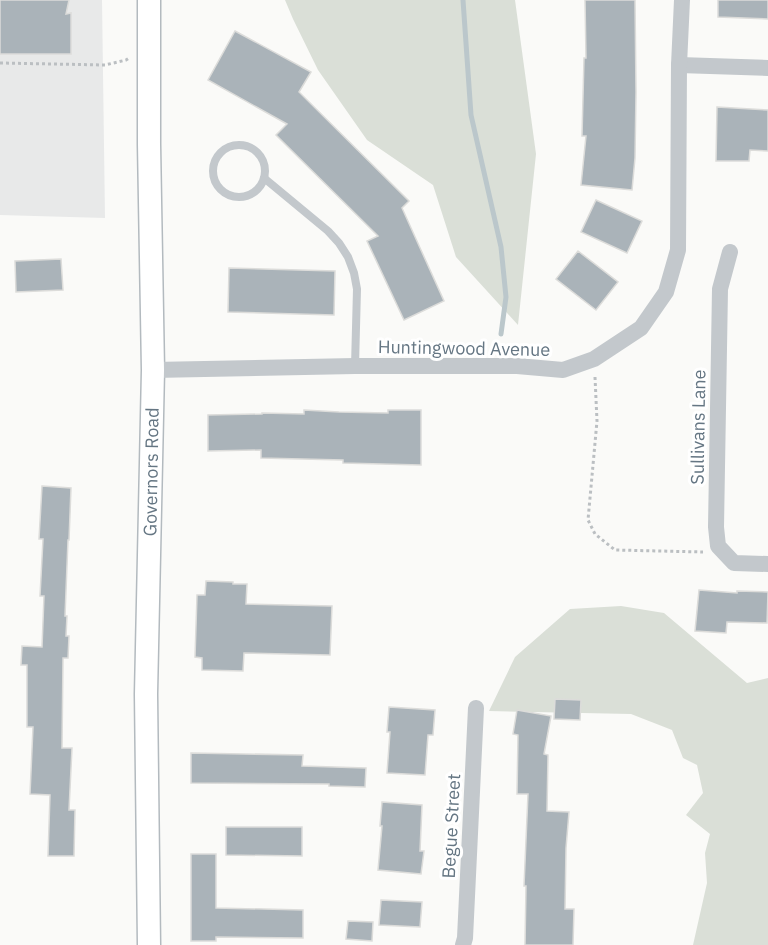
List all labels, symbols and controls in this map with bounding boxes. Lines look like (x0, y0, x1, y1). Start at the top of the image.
street label: Huntingwood Avenue (378, 335, 551, 361)
street label: Sullivans Lane (685, 369, 711, 485)
street label: Governors Road (138, 407, 164, 537)
street label: Begue Street (437, 773, 465, 879)

